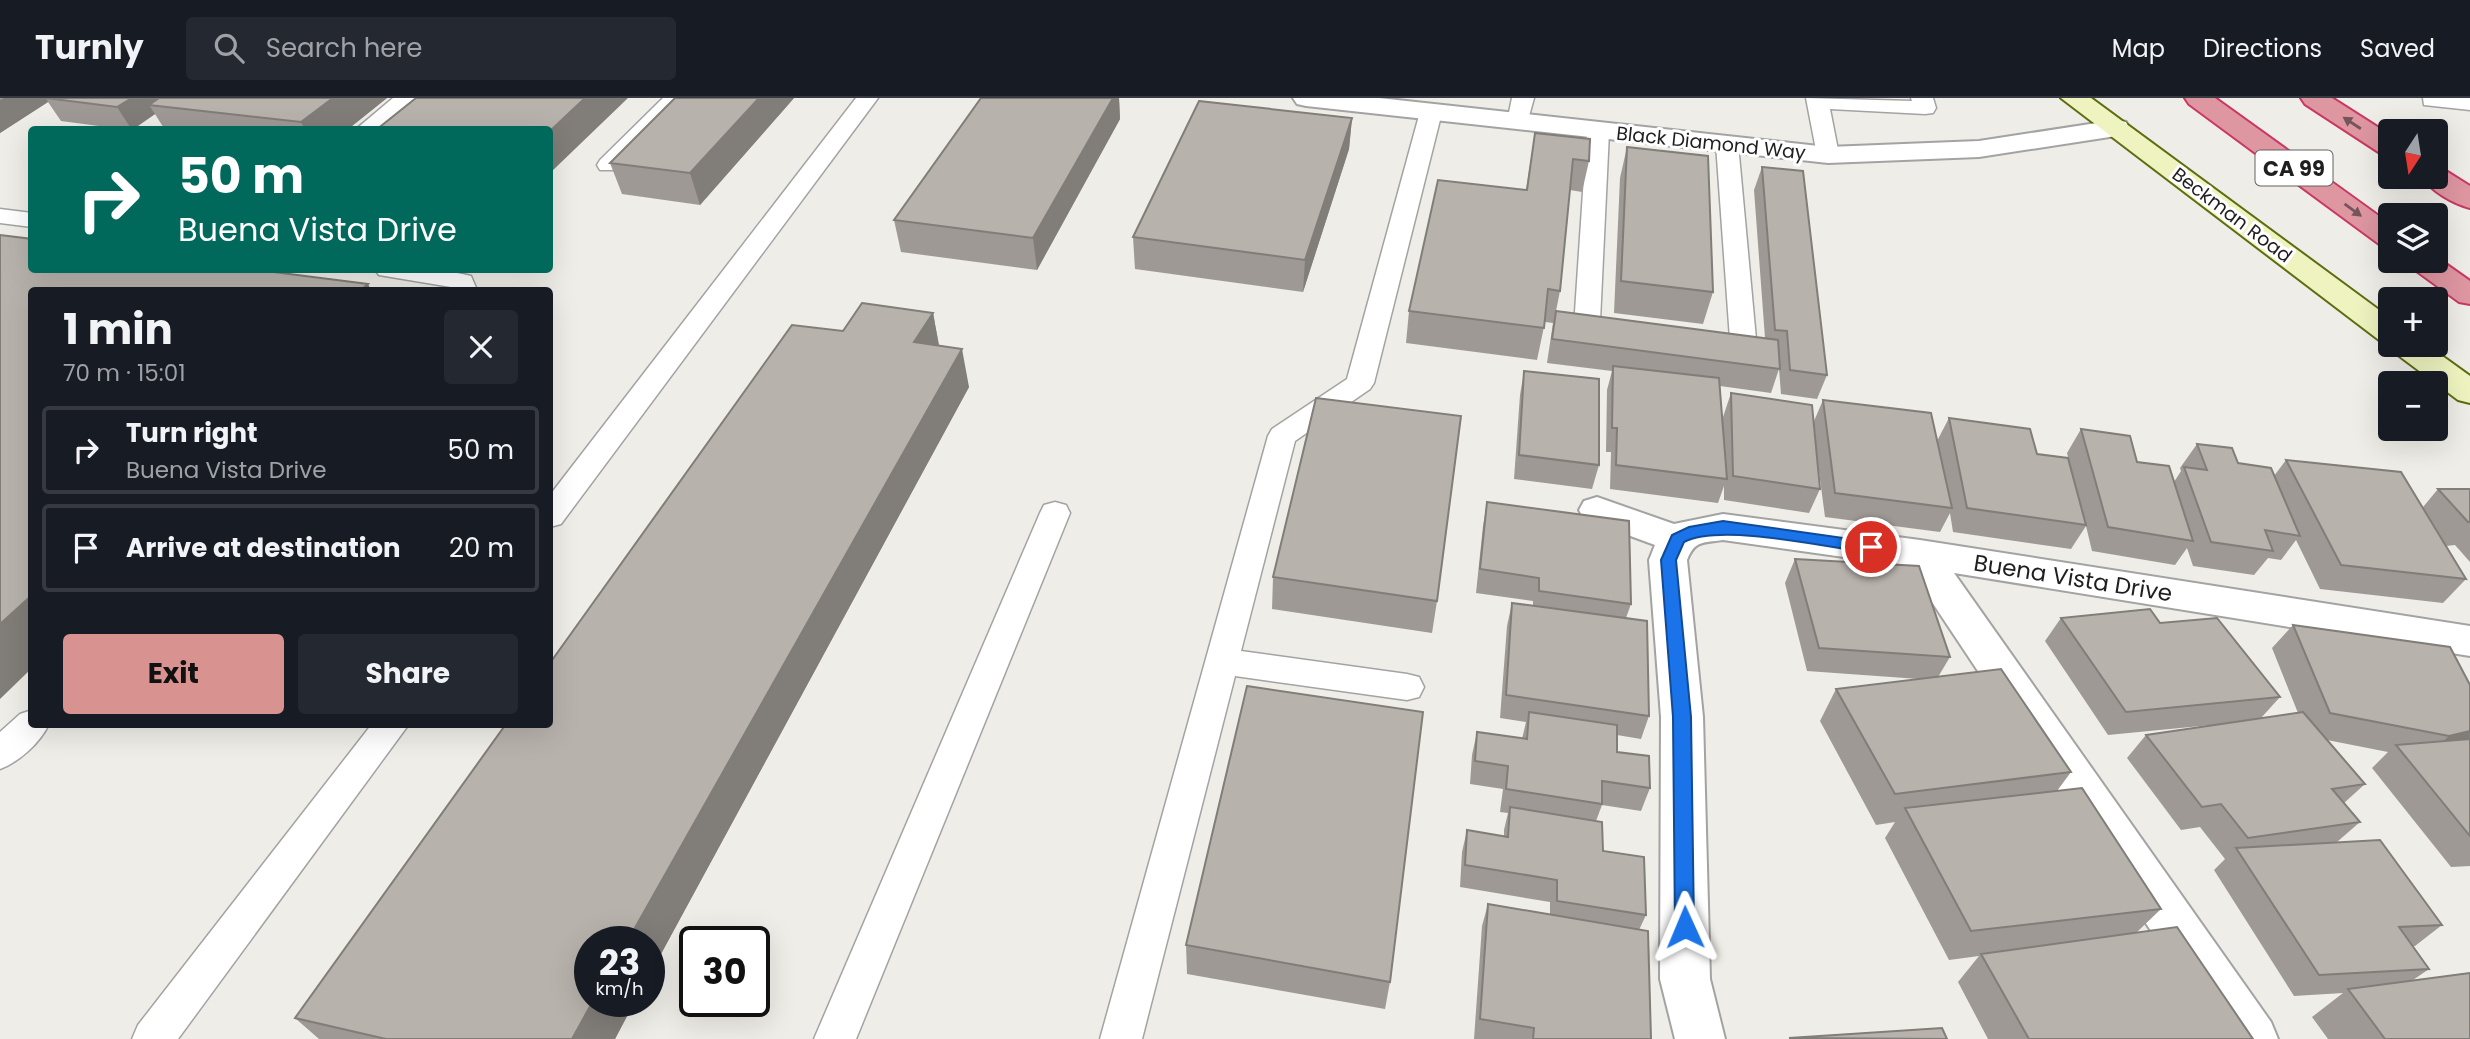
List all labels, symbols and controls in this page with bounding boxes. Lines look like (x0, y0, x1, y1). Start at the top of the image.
search box (186, 17, 676, 80)
text: Turnly (35, 24, 144, 71)
icon: search (210, 29, 248, 67)
text: Search here (266, 30, 422, 66)
text: Map (2112, 32, 2165, 65)
text: Directions (2203, 32, 2322, 65)
text: Saved (2360, 32, 2435, 65)
one-way arrow (2342, 116, 2362, 129)
north arrow (2378, 119, 2448, 189)
map controls (2378, 119, 2448, 441)
street label: Black Diamond Way (1615, 120, 1807, 166)
text: 50 m (178, 142, 304, 210)
road number: CA 99 (2256, 150, 2332, 186)
icon: right (63, 154, 154, 245)
street label: Beckman Road (2166, 161, 2298, 269)
one-way arrow (2344, 203, 2362, 217)
button: layers (2378, 203, 2448, 273)
text: Buena Vista Drive (178, 207, 457, 252)
button: + (2378, 287, 2448, 357)
text: 1 min (63, 300, 173, 359)
button: close (444, 310, 518, 384)
text: 70 m · 15:01 (63, 357, 186, 389)
button: − (2378, 371, 2448, 441)
text: Turn right (126, 415, 258, 451)
icon: right (67, 431, 105, 469)
text: 50 m (448, 432, 514, 468)
text: Buena Vista Drive (126, 454, 326, 486)
pin (1841, 517, 1901, 577)
icon: arrive (1852, 528, 1890, 566)
icon: arrive (67, 529, 105, 567)
text: Arrive at destination (126, 530, 401, 566)
text: 20 m (449, 530, 514, 566)
street label: Buena Vista Drive (1972, 547, 2174, 609)
button: Exit (63, 634, 284, 714)
button: Share (298, 634, 518, 714)
position arrow (1648, 890, 1722, 964)
speed limit sign: 30 (679, 926, 770, 1017)
text: 23 (599, 938, 640, 987)
text: km/h (596, 976, 643, 1001)

